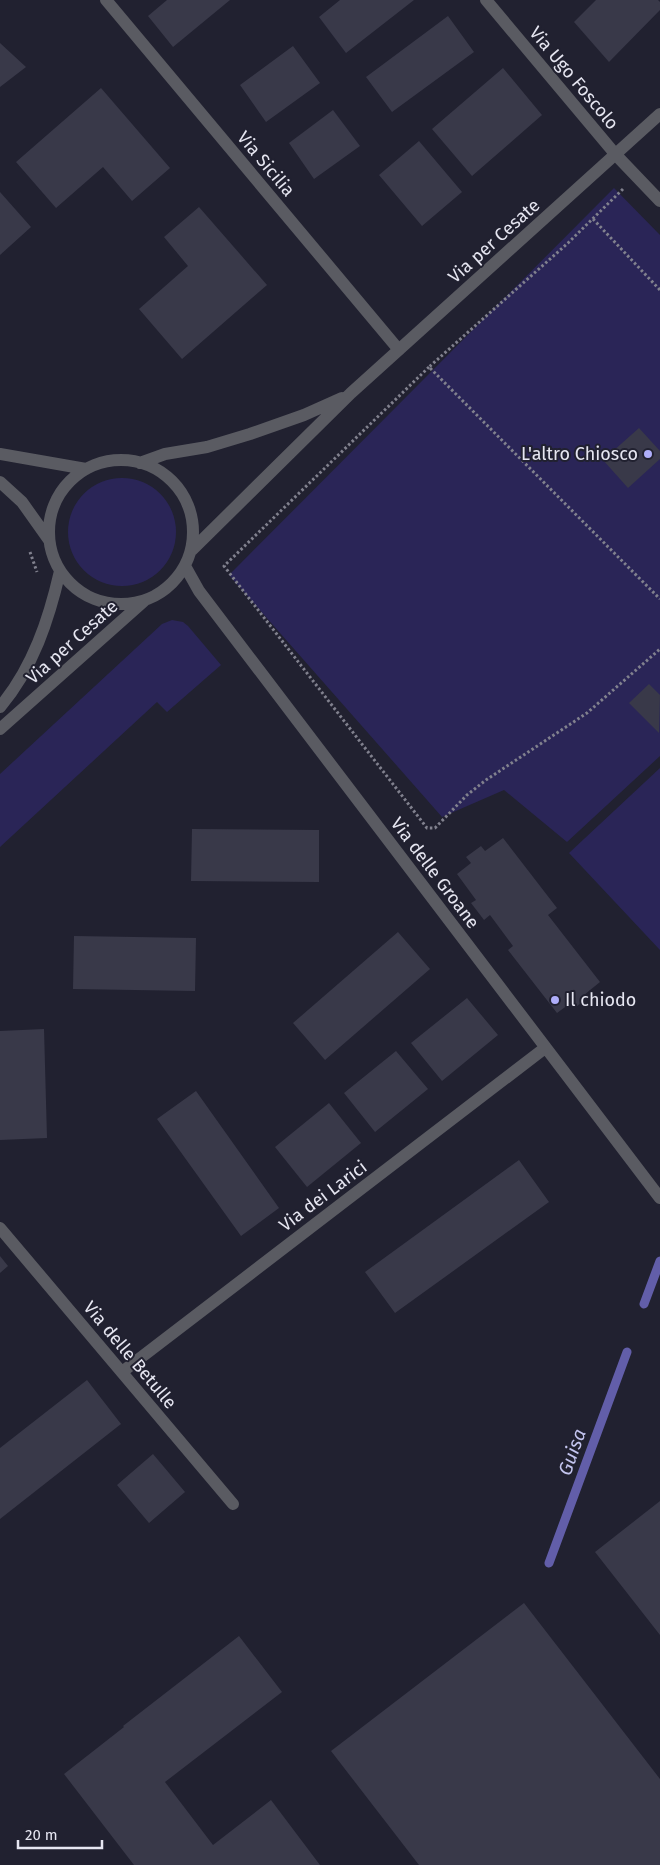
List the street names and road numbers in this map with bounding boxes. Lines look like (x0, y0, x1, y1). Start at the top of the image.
street label: Via Ugo Foscolo (525, 22, 623, 134)
street label: Via Sicilia (232, 127, 300, 201)
street label: Via per Cesate (444, 194, 544, 288)
street label: Via per Cesate (22, 595, 122, 689)
street label: Via delle Groane (386, 813, 484, 933)
street label: Via dei Larici (275, 1156, 371, 1236)
street label: Via delle Betulle (79, 1297, 181, 1413)

